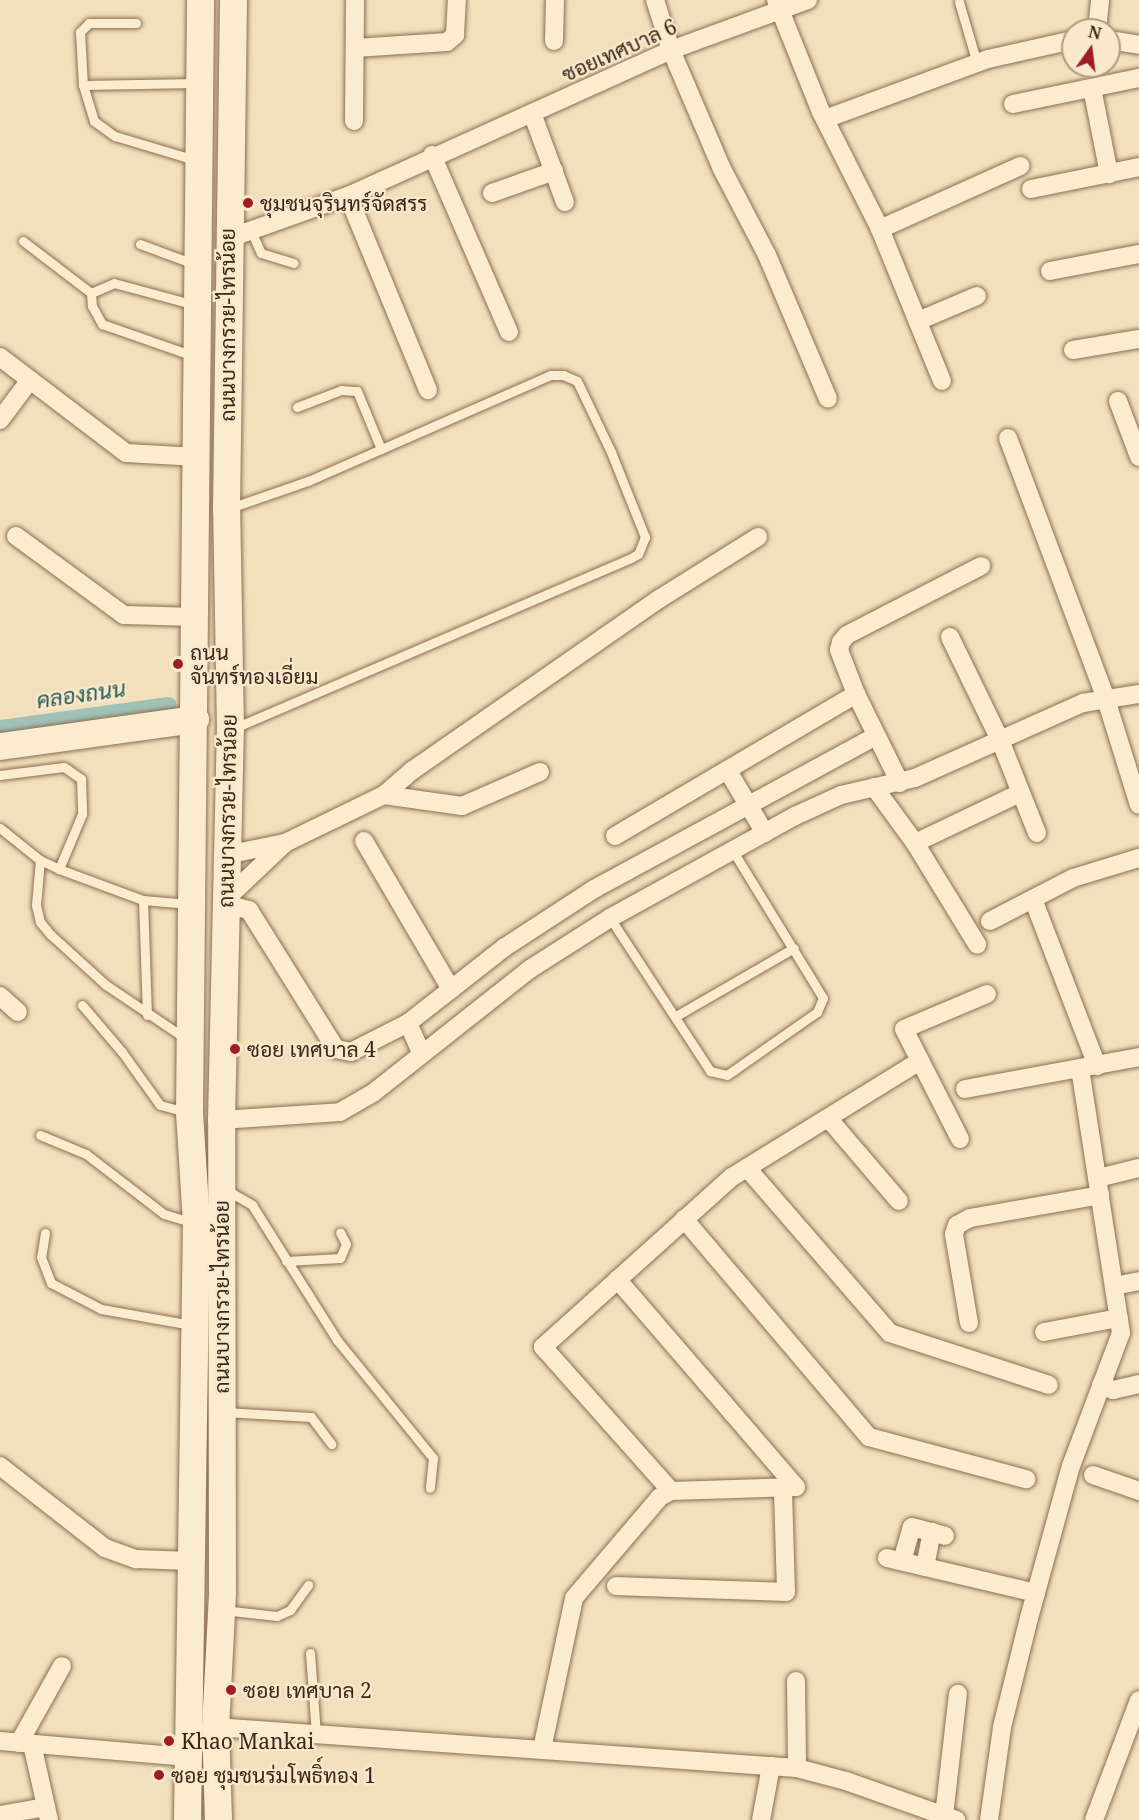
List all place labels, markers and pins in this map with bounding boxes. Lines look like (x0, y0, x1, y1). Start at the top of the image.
place label: ชุมชนจุรินทร์จัดสรร (260, 190, 428, 216)
marker: ชุมชนจุรินทร์จัดสรร (241, 196, 255, 210)
place label: ถนน จันทร์ทองเอี่ยม (190, 639, 318, 689)
marker: ถนน จันทร์ทองเอี่ยม (171, 657, 185, 671)
place label: ซอย เทศบาล 4 (247, 1036, 376, 1062)
marker: ซอย เทศบาล 4 (228, 1042, 242, 1056)
place label: ซอย เทศบาล 2 (243, 1677, 372, 1703)
marker: ซอย เทศบาล 2 (224, 1683, 238, 1697)
place label: Khao Mankai (181, 1728, 314, 1754)
marker: Khao Mankai (162, 1734, 176, 1748)
place label: ซอย ชุมชนร่มโพธิ์ทอง 1 (171, 1762, 376, 1788)
marker: ซอย ชุมชนร่มโพธิ์ทอง 1 (152, 1768, 166, 1782)

